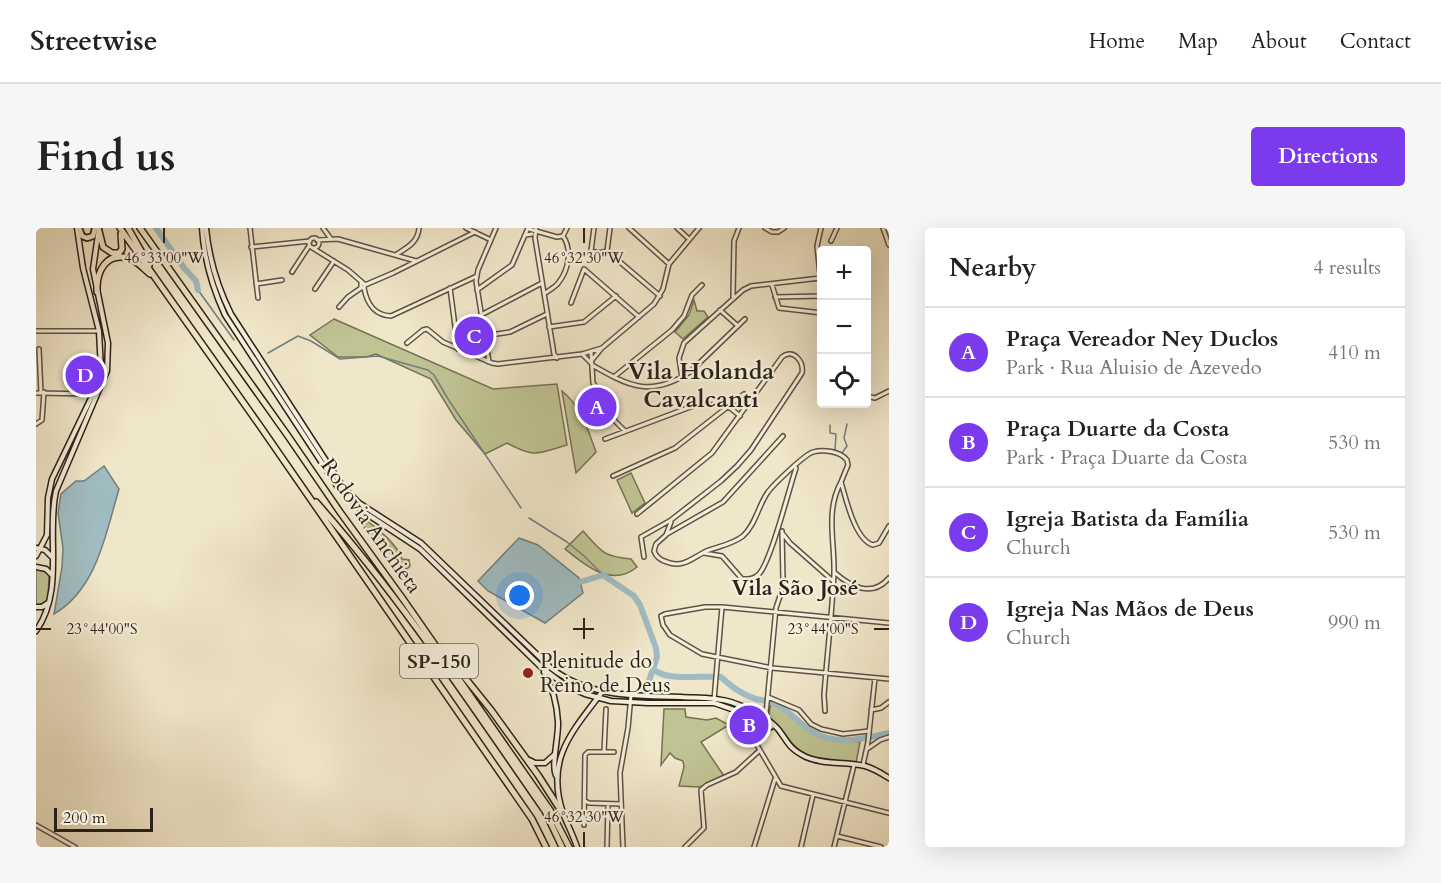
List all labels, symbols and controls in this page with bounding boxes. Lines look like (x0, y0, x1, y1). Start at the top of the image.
text: Streetwise (30, 22, 158, 60)
text: Home (1089, 27, 1145, 56)
text: Map (1178, 27, 1218, 56)
text: About (1251, 27, 1307, 56)
text: Contact (1340, 27, 1411, 56)
button: Directions (1251, 127, 1405, 186)
text: Find us (36, 128, 176, 185)
map controls (817, 246, 871, 408)
button: + (817, 246, 871, 300)
text: 46°33'00"W (124, 248, 204, 268)
text: 46°32'30"W (544, 248, 624, 268)
text: Nearby (949, 250, 1037, 285)
text: 4 results (1313, 254, 1381, 281)
button: − (817, 300, 871, 354)
pin: C (454, 314, 494, 358)
text: Praça Vereador Ney Duclos (1006, 324, 1278, 354)
text: A (961, 339, 976, 366)
text: 410 m (1328, 339, 1381, 366)
pin: D (65, 352, 104, 398)
button: locate (817, 354, 871, 408)
text: Park · Rua Aluisio de Azevedo (1006, 354, 1262, 381)
district label: Vila Holanda Cavalcanti (628, 355, 774, 416)
pin: A (578, 384, 616, 429)
text: Praça Duarte da Costa (1006, 414, 1229, 444)
text: B (961, 429, 976, 456)
text: 530 m (1328, 429, 1381, 456)
text: Park · Praça Duarte da Costa (1006, 444, 1248, 471)
street label: Rodovia Anchieta (314, 453, 428, 599)
text: Igreja Batista da Família (1006, 504, 1249, 534)
text: C (961, 519, 976, 546)
text: 530 m (1328, 519, 1381, 546)
text: Church (1006, 534, 1071, 561)
district label: Vila São José (731, 573, 859, 603)
your location (505, 581, 534, 610)
text: Igreja Nas Mãos de Deus (1006, 594, 1254, 624)
text: D (960, 609, 977, 636)
text: 990 m (1328, 609, 1381, 636)
text: 23°44'00"S (67, 619, 137, 639)
text: 23°44'00"S (788, 619, 858, 639)
text: Church (1006, 624, 1071, 651)
road number: SP-150 (400, 644, 478, 678)
place label: Plenitude do Reino de Deus (540, 647, 670, 700)
marker: Plenitude do Reino de Deus (521, 666, 535, 680)
pin: B (730, 702, 768, 748)
scale bar (54, 805, 153, 832)
text: 200 m (63, 807, 105, 829)
text: 46°32'30"W (544, 807, 624, 827)

